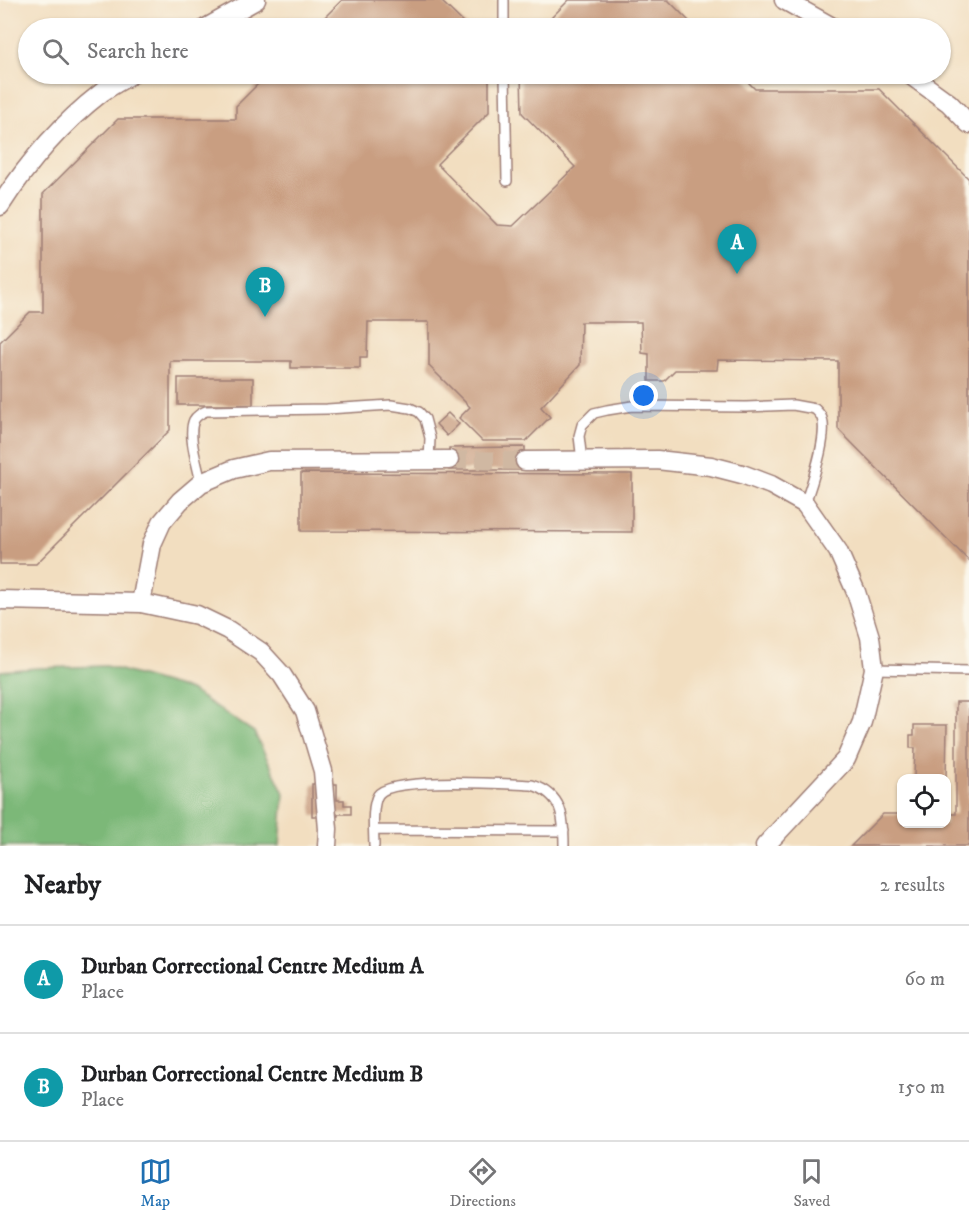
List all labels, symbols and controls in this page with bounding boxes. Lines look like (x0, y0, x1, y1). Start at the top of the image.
search box (18, 18, 951, 84)
icon: search (39, 35, 72, 68)
text: Search here (87, 38, 189, 65)
pin: A (718, 224, 756, 274)
pin: B (246, 268, 284, 317)
your location (629, 381, 658, 410)
map controls (897, 774, 951, 828)
button: locate (897, 774, 951, 828)
text: Nearby (24, 869, 101, 902)
text: 2 results (880, 873, 945, 898)
text: Durban Correctional Centre Medium A (81, 953, 423, 980)
text: A (37, 967, 50, 992)
text: 60 m (905, 967, 945, 992)
text: Place (81, 980, 124, 1005)
text: Durban Correctional Centre Medium B (81, 1061, 423, 1088)
text: B (37, 1075, 50, 1100)
text: 150 m (898, 1075, 945, 1100)
text: Place (81, 1088, 124, 1113)
tab: Map (139, 1155, 172, 1211)
tab: Directions (449, 1155, 516, 1211)
tab: Saved (793, 1155, 830, 1211)

